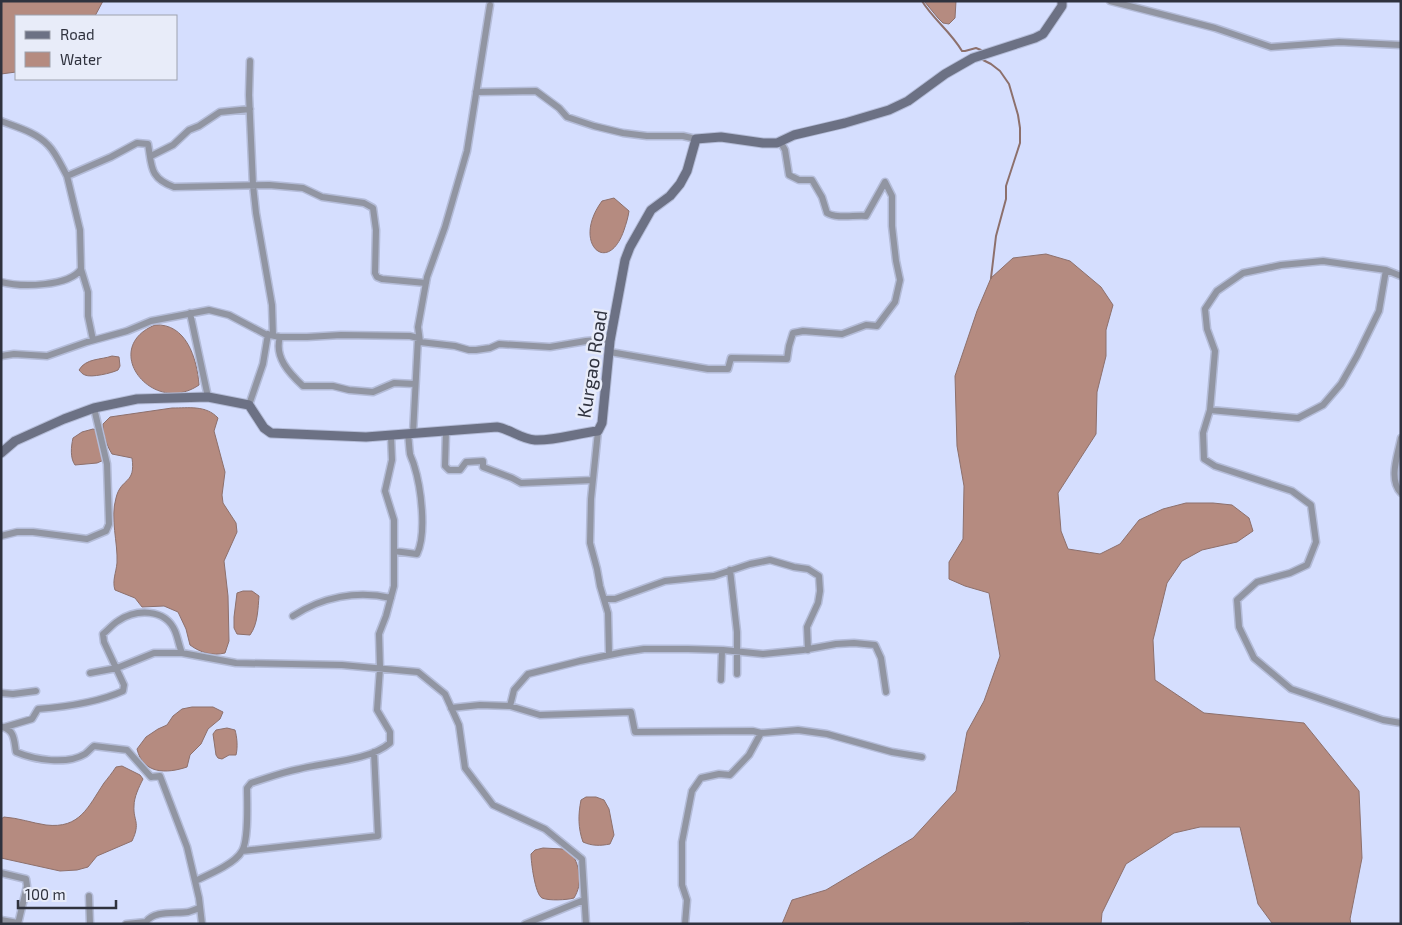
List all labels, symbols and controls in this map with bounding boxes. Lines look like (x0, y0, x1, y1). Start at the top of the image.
legend (15, 15, 178, 80)
text: Road (60, 25, 95, 43)
text: Water (60, 50, 102, 68)
street label: Kurgao Road (572, 308, 611, 420)
scale bar (18, 878, 115, 910)
text: 100 m (25, 885, 66, 903)

